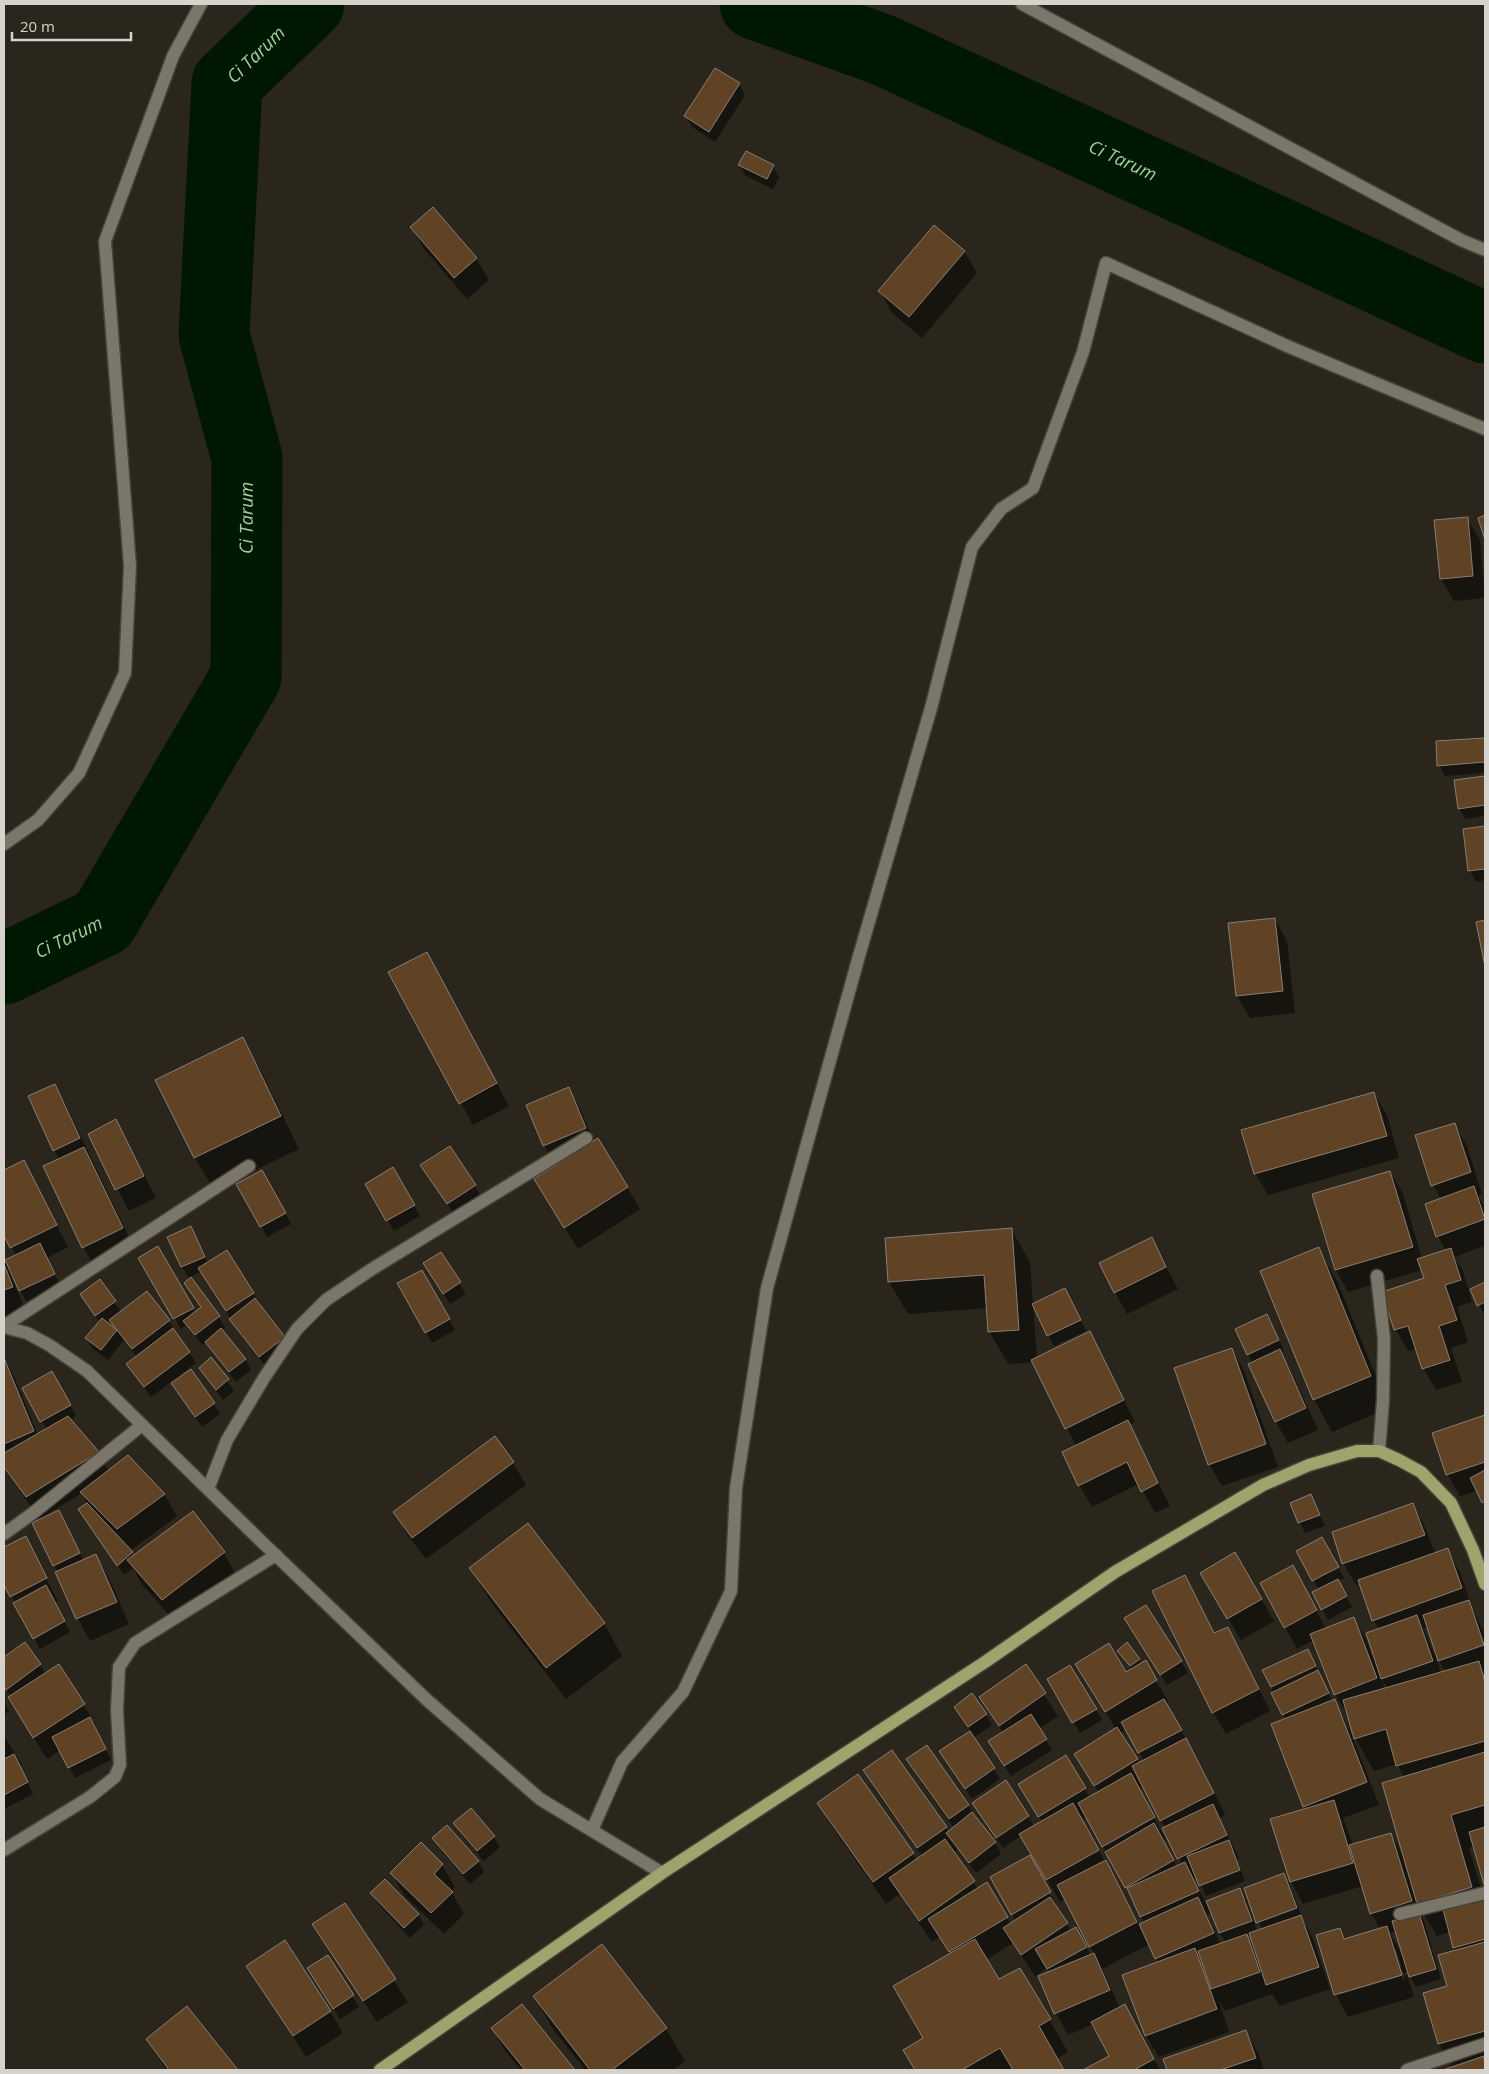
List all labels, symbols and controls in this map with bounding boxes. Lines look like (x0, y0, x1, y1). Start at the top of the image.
scale bar (12, 10, 131, 42)
text: 20 m (20, 16, 55, 36)
water label: Ci Tarum (221, 21, 290, 88)
water label: Ci Tarum (1085, 134, 1161, 186)
water label: Ci Tarum (234, 482, 258, 554)
water label: Ci Tarum (31, 910, 106, 963)

